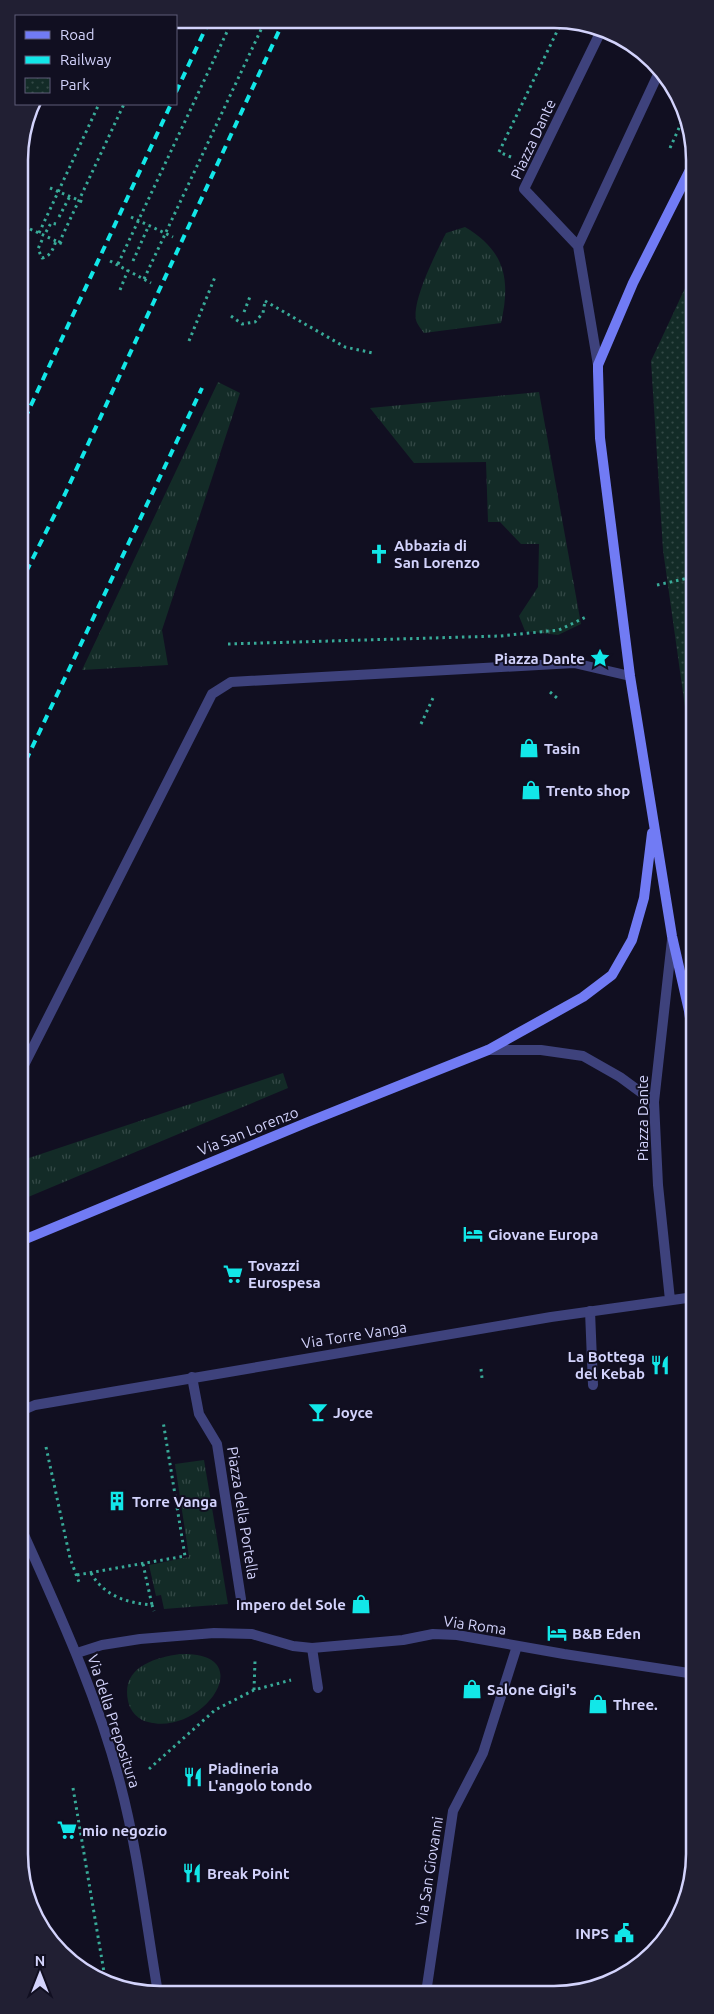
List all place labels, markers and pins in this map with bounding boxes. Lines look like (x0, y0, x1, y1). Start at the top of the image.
place label: Abbazia di San Lorenzo (394, 537, 480, 571)
church icon: Abbazia di San Lorenzo (368, 543, 390, 565)
place icon: Piazza Dante (589, 647, 611, 669)
place label: Piazza Dante (494, 650, 585, 667)
shop icon: Tasin (518, 737, 540, 759)
place label: Tasin (544, 740, 580, 757)
shop icon: Trento shop (520, 779, 542, 801)
place label: Trento shop (546, 782, 630, 799)
hotel icon: Giovane Europa (462, 1223, 484, 1245)
place label: Giovane Europa (488, 1226, 598, 1243)
place label: Tovazzi Eurospesa (248, 1257, 321, 1291)
supermarket icon: Tovazzi Eurospesa (222, 1263, 244, 1285)
place label: La Bottega del Kebab (568, 1348, 645, 1382)
restaurant icon: La Bottega del Kebab (649, 1354, 671, 1376)
bar icon: Joyce (307, 1401, 329, 1423)
place label: Joyce (333, 1404, 373, 1421)
building icon: Torre Vanga (106, 1490, 128, 1512)
place label: Torre Vanga (132, 1493, 217, 1510)
shop icon: Impero del Sole (350, 1593, 372, 1615)
place label: Impero del Sole (236, 1596, 346, 1613)
hotel icon: B&B Eden (546, 1622, 568, 1644)
place label: B&B Eden (572, 1625, 641, 1642)
shop icon: Salone Gigi's (461, 1678, 483, 1700)
place label: Salone Gigi's (487, 1681, 577, 1698)
shop icon: Three. (587, 1693, 609, 1715)
place label: Three. (613, 1696, 658, 1713)
place label: Piadineria L'angolo tondo (208, 1760, 312, 1794)
restaurant icon: Piadineria L'angolo tondo (182, 1766, 204, 1788)
supermarket icon: mio negozio (56, 1819, 78, 1841)
place label: mio negozio (82, 1822, 167, 1839)
restaurant icon: Break Point (181, 1862, 203, 1884)
place label: Break Point (207, 1865, 290, 1882)
public building icon: INPS (613, 1922, 635, 1944)
place label: INPS (575, 1925, 609, 1942)

